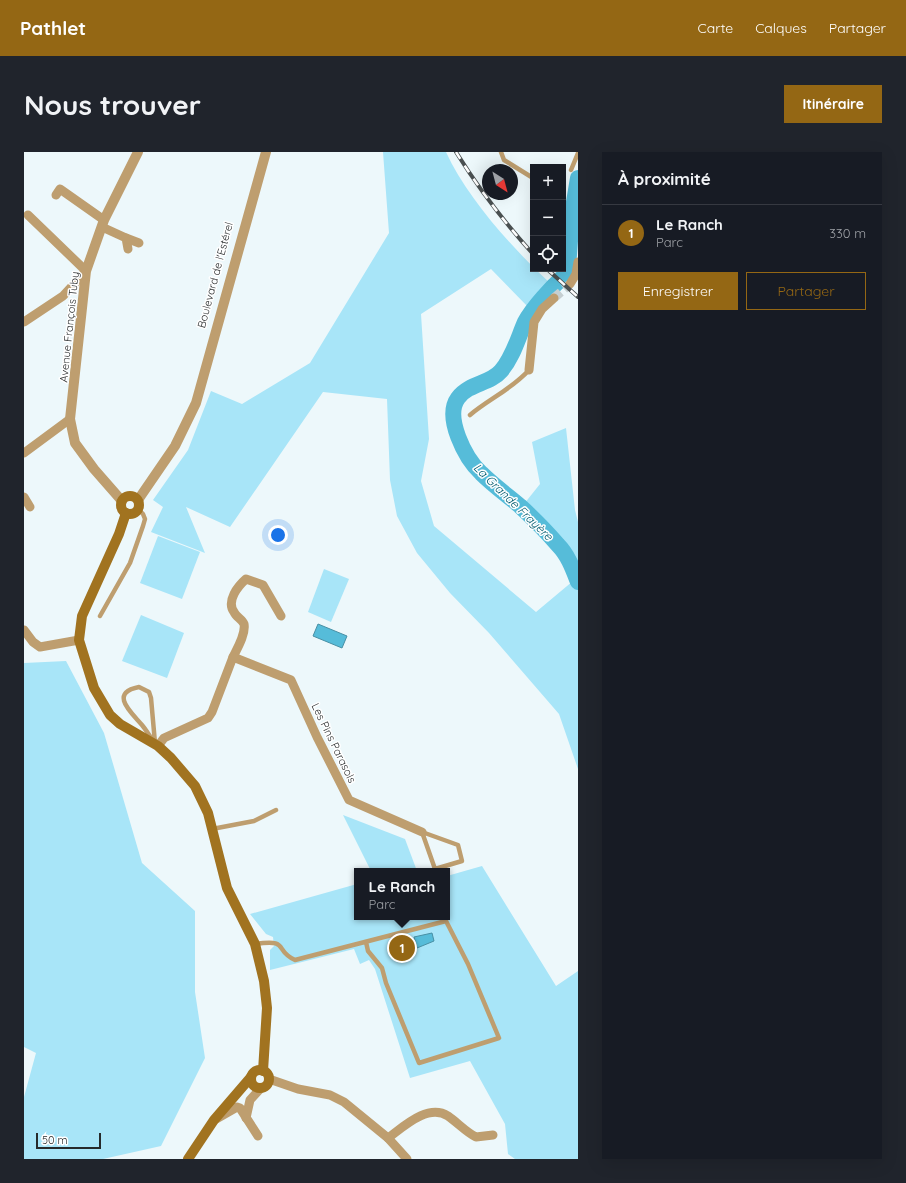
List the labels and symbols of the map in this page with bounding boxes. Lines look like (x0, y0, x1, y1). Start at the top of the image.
north arrow (482, 164, 518, 200)
street label: Boulevard de l'Estérel (194, 220, 236, 330)
street label: Avenue François Tuby (56, 271, 82, 383)
water label: La Grande Frayère (471, 460, 557, 544)
your location (268, 525, 288, 545)
street label: Les Pins Parasols (309, 701, 359, 785)
pin: 1 (389, 933, 415, 963)
scale bar (36, 1131, 101, 1150)

